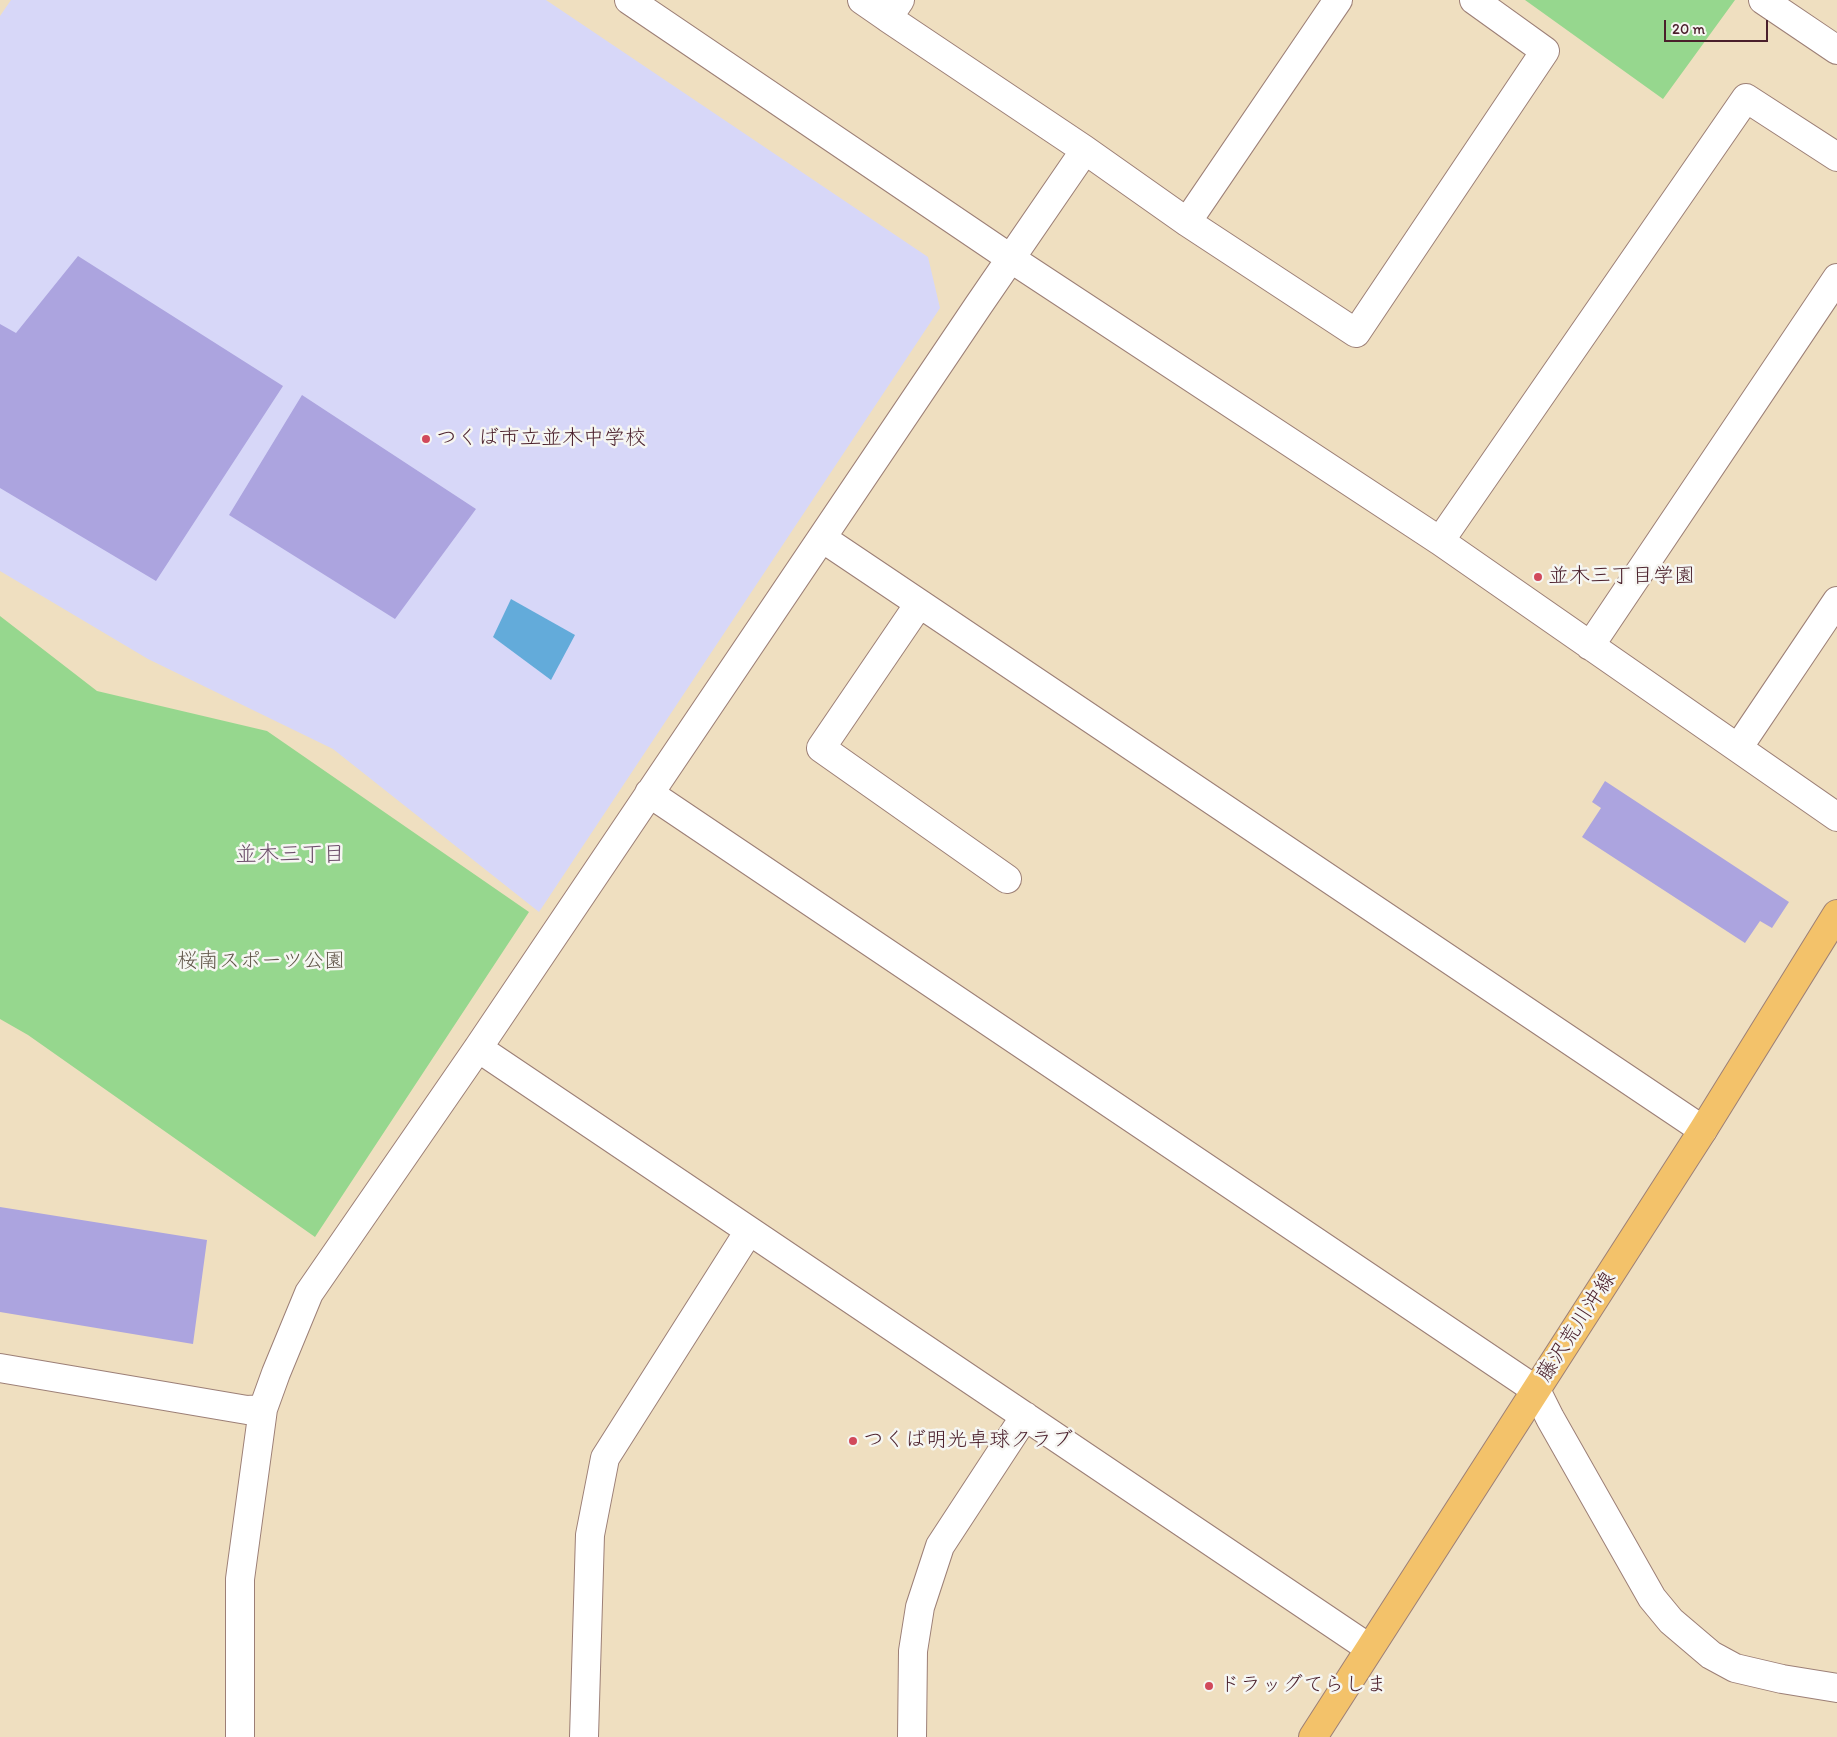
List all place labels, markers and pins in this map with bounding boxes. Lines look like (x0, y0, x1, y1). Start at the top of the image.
place label: つくば市立並木中学校 (436, 426, 646, 452)
marker: つくば市立並木中学校 (420, 433, 432, 445)
place label: 並木三丁目学園 (1548, 564, 1695, 590)
marker: 並木三丁目学園 (1532, 571, 1544, 583)
place label: つくば明光卓球クラブ (863, 1428, 1073, 1454)
marker: つくば明光卓球クラブ (847, 1435, 859, 1447)
place label: ドラッグてらしま (1219, 1673, 1387, 1699)
marker: ドラッグてらしま (1203, 1680, 1215, 1692)

